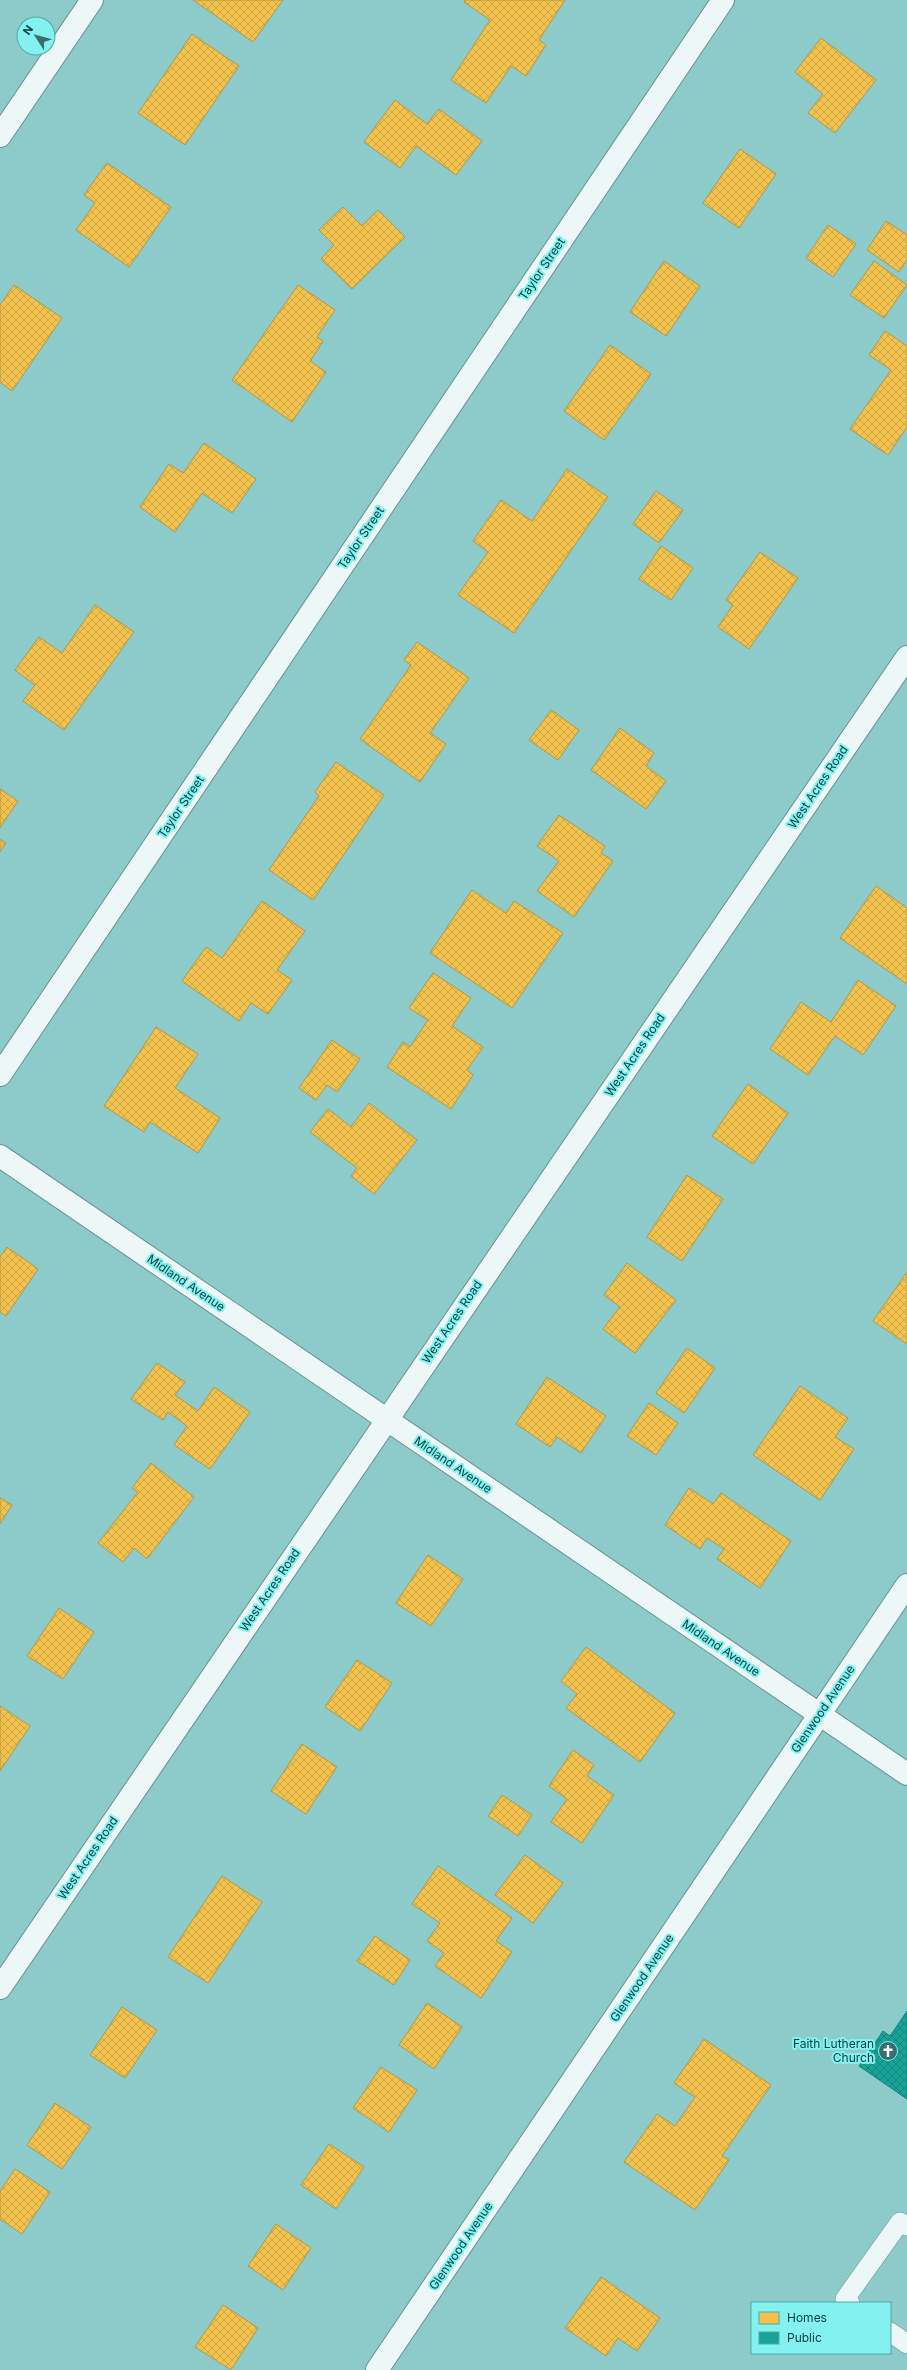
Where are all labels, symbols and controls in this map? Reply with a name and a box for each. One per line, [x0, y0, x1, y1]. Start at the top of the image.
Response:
north arrow [16, 16, 56, 56]
text: N [20, 23, 36, 38]
street label: Taylor Street [515, 235, 568, 303]
street label: Taylor Street [334, 504, 387, 572]
street label: West Acres Road [784, 742, 851, 831]
street label: Taylor Street [154, 773, 207, 841]
street label: West Acres Road [601, 1010, 668, 1099]
street label: Midland Avenue [144, 1251, 228, 1314]
street label: West Acres Road [418, 1277, 485, 1366]
street label: Midland Avenue [411, 1433, 495, 1496]
street label: West Acres Road [236, 1545, 303, 1634]
street label: Midland Avenue [679, 1616, 763, 1679]
street label: Glenwood Avenue [788, 1662, 858, 1756]
street label: West Acres Road [54, 1813, 121, 1902]
street label: Glenwood Avenue [607, 1931, 677, 2025]
place label: Faith Lutheran Church [793, 2036, 874, 2065]
church icon: Faith Lutheran Church [877, 2040, 899, 2062]
street label: Glenwood Avenue [426, 2199, 496, 2293]
legend [751, 2302, 891, 2354]
text: Homes [787, 2310, 827, 2325]
text: Public [787, 2330, 822, 2345]

